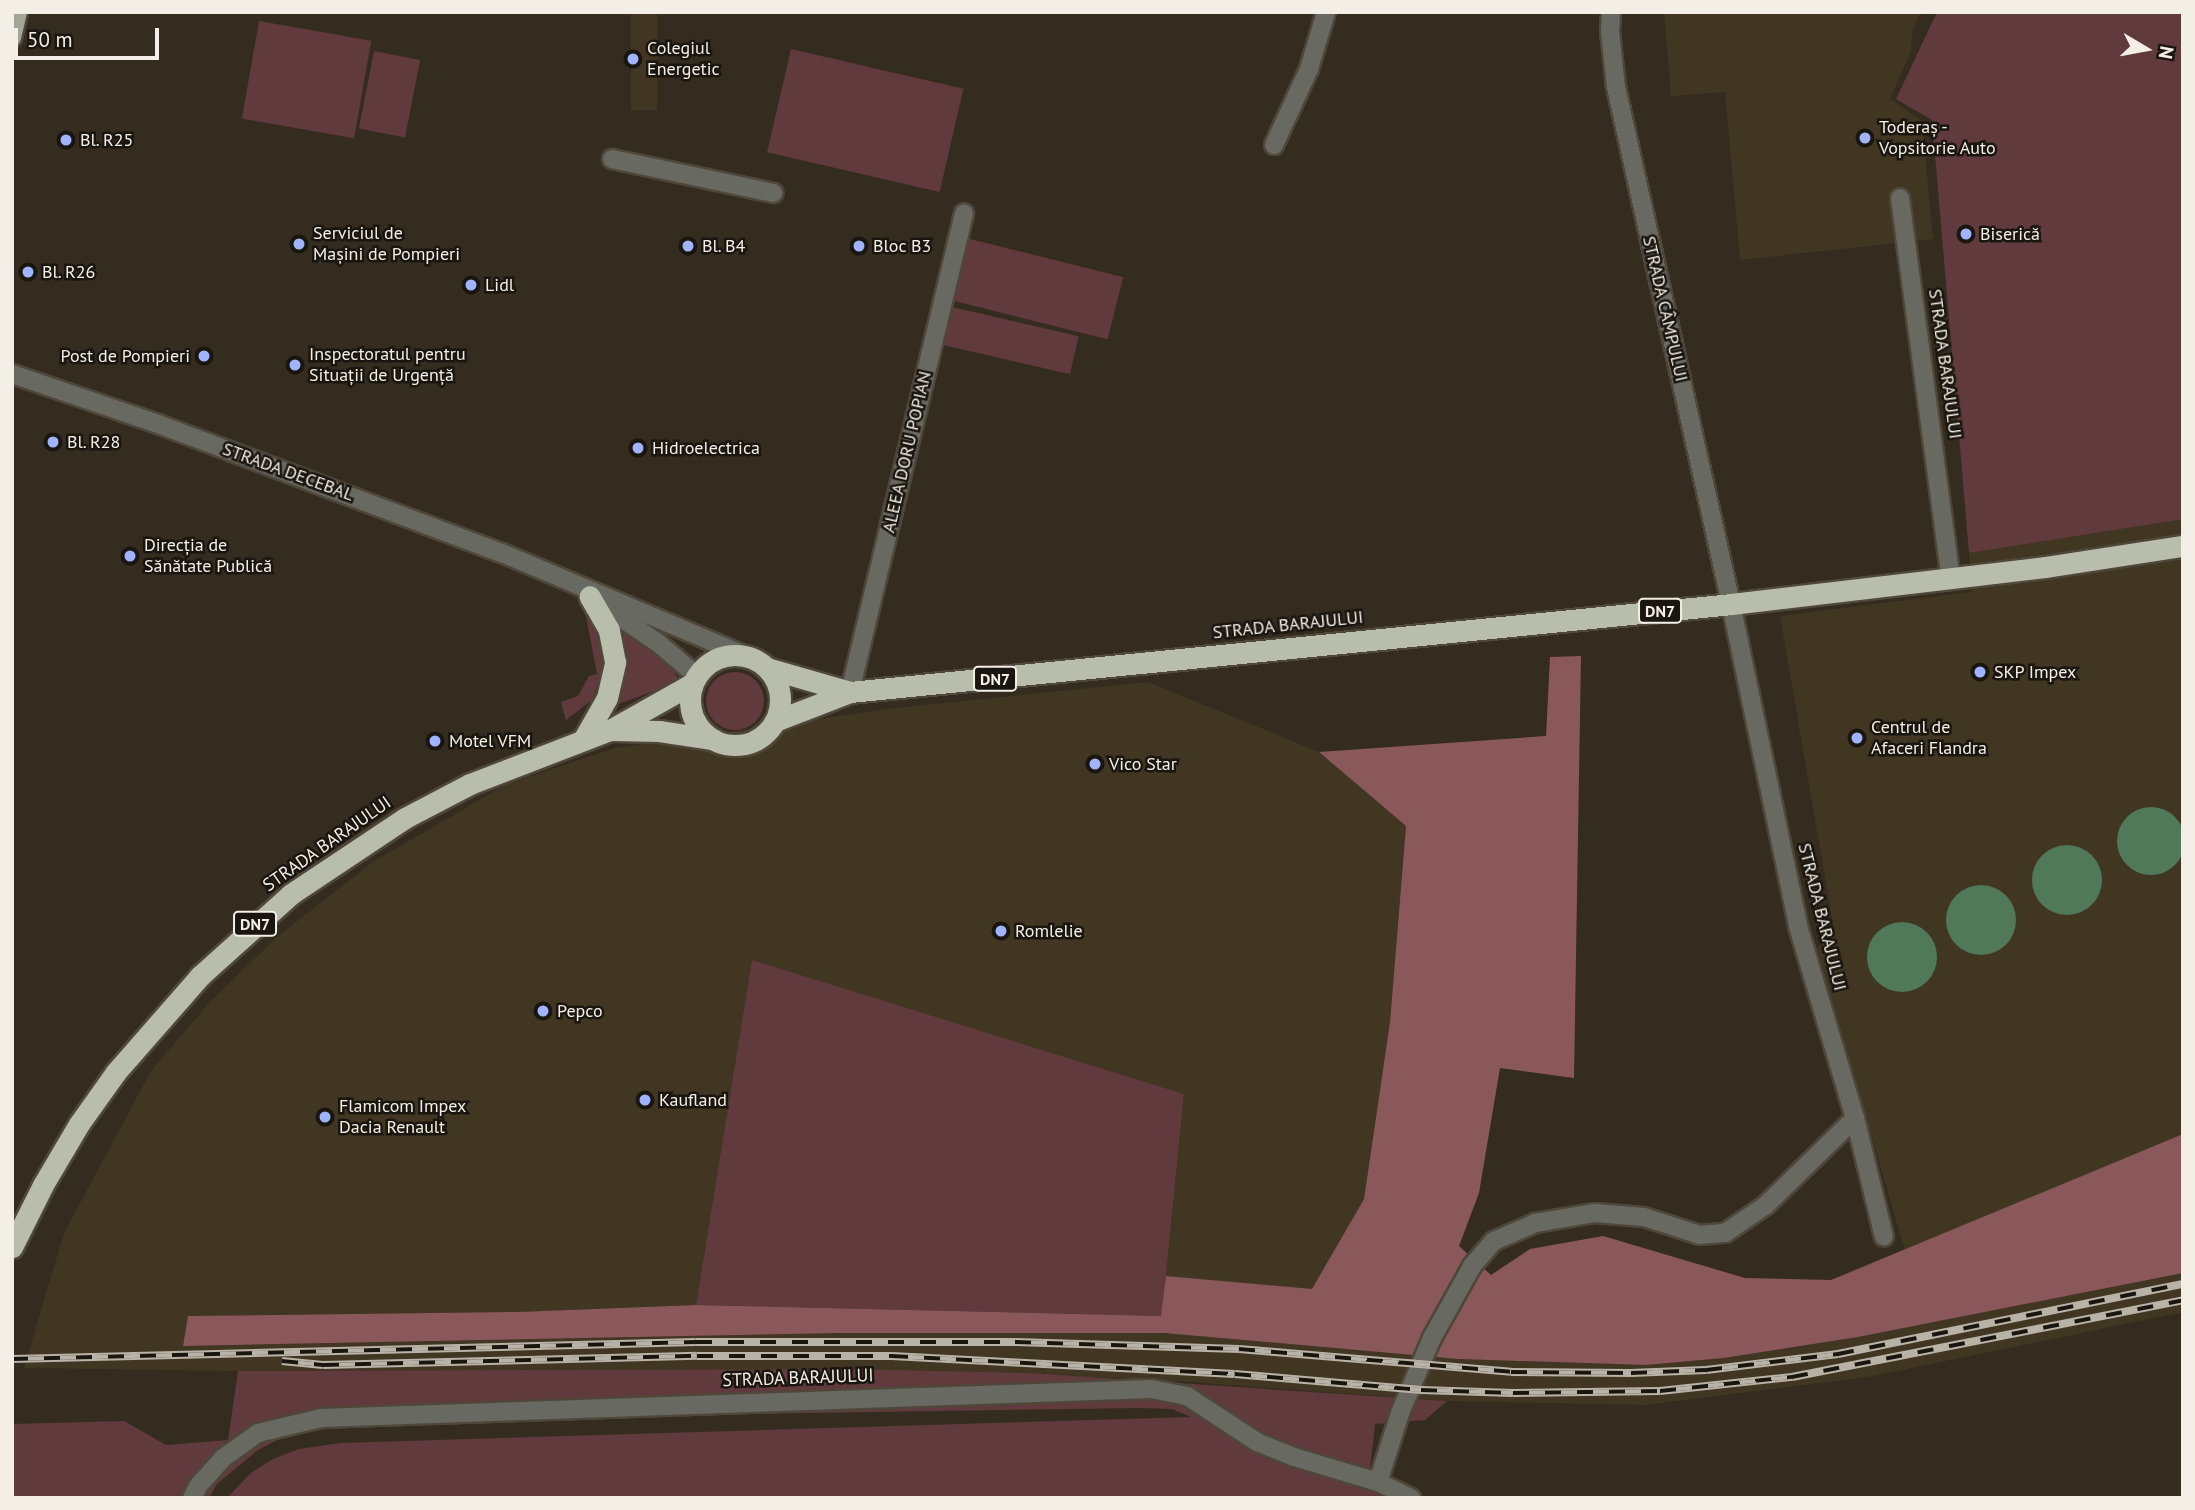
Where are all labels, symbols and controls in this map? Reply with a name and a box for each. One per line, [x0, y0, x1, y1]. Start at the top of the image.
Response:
scale bar [18, 14, 163, 58]
north arrow [2111, 14, 2181, 84]
text: 50 m [27, 26, 73, 53]
place label: Colegiul Energetic [647, 38, 720, 80]
text: N [2154, 44, 2180, 61]
marker: Colegiul Energetic [625, 51, 641, 67]
place label: Toderaș - Vopsitorie Auto [1879, 117, 1996, 160]
place label: Bl. R25 [80, 129, 135, 151]
marker: Toderaș - Vopsitorie Auto [1857, 130, 1873, 146]
marker: Bl. R25 [58, 132, 74, 148]
place label: Serviciul de Mașini de Pompieri [313, 223, 460, 266]
place label: Biserică [1980, 223, 2040, 245]
marker: Biserică [1958, 226, 1974, 242]
street label: STRADA CÂMPULUI [1638, 234, 1692, 384]
place label: Bl. B4 [702, 235, 747, 257]
place label: Bloc B3 [873, 235, 932, 257]
marker: Serviciul de Mașini de Pompieri [291, 236, 307, 252]
marker: Bl. B4 [680, 238, 696, 254]
marker: Bloc B3 [851, 238, 867, 254]
place label: Bl. R26 [42, 261, 97, 283]
marker: Bl. R26 [20, 264, 36, 280]
place label: Lidl [485, 274, 514, 296]
marker: Lidl [463, 277, 479, 293]
street label: STRADA BARAJULUI [1924, 287, 1966, 441]
place label: Inspectoratul pentru Situații de Urgență [309, 344, 466, 386]
place label: Post de Pompieri [60, 345, 190, 367]
marker: Post de Pompieri [196, 348, 212, 364]
marker: Inspectoratul pentru Situații de Urgență [287, 357, 303, 373]
street label: ALEEA DORU POPIAN [878, 369, 936, 535]
place label: Bl. R28 [67, 431, 122, 453]
marker: Bl. R28 [45, 434, 61, 450]
place label: Hidroelectrica [652, 437, 760, 459]
street label: STRADA DECEBAL [219, 438, 357, 506]
marker: Hidroelectrica [630, 440, 646, 456]
place label: Direcția de Sănătate Publică [144, 535, 272, 578]
marker: Direcția de Sănătate Publică [122, 548, 138, 564]
road number: DN7 [1637, 598, 1683, 624]
street label: STRADA BARAJULUI [1211, 606, 1365, 644]
place label: SKP Impex [1994, 661, 2077, 683]
marker: SKP Impex [1972, 664, 1988, 680]
road number: DN7 [972, 666, 1018, 692]
place label: Centrul de Afaceri Flandra [1871, 717, 1987, 760]
place label: Motel VFM [449, 730, 532, 752]
marker: Centrul de Afaceri Flandra [1849, 730, 1865, 746]
marker: Motel VFM [427, 733, 443, 749]
place label: Vico Star [1109, 753, 1177, 775]
marker: Vico Star [1087, 756, 1103, 772]
street label: STRADA BARAJULUI [259, 792, 395, 896]
street label: STRADA BARAJULUI [1793, 841, 1851, 993]
road number: DN7 [232, 912, 278, 936]
place label: Romlelie [1015, 920, 1083, 942]
marker: Romlelie [993, 923, 1009, 939]
place label: Pepco [557, 1000, 603, 1022]
marker: Pepco [535, 1003, 551, 1019]
place label: Kaufland [659, 1089, 727, 1111]
marker: Kaufland [637, 1092, 653, 1108]
place label: Flamicom Impex Dacia Renault [339, 1096, 466, 1138]
marker: Flamicom Impex Dacia Renault [317, 1109, 333, 1125]
street label: STRADA BARAJULUI [722, 1365, 874, 1391]

